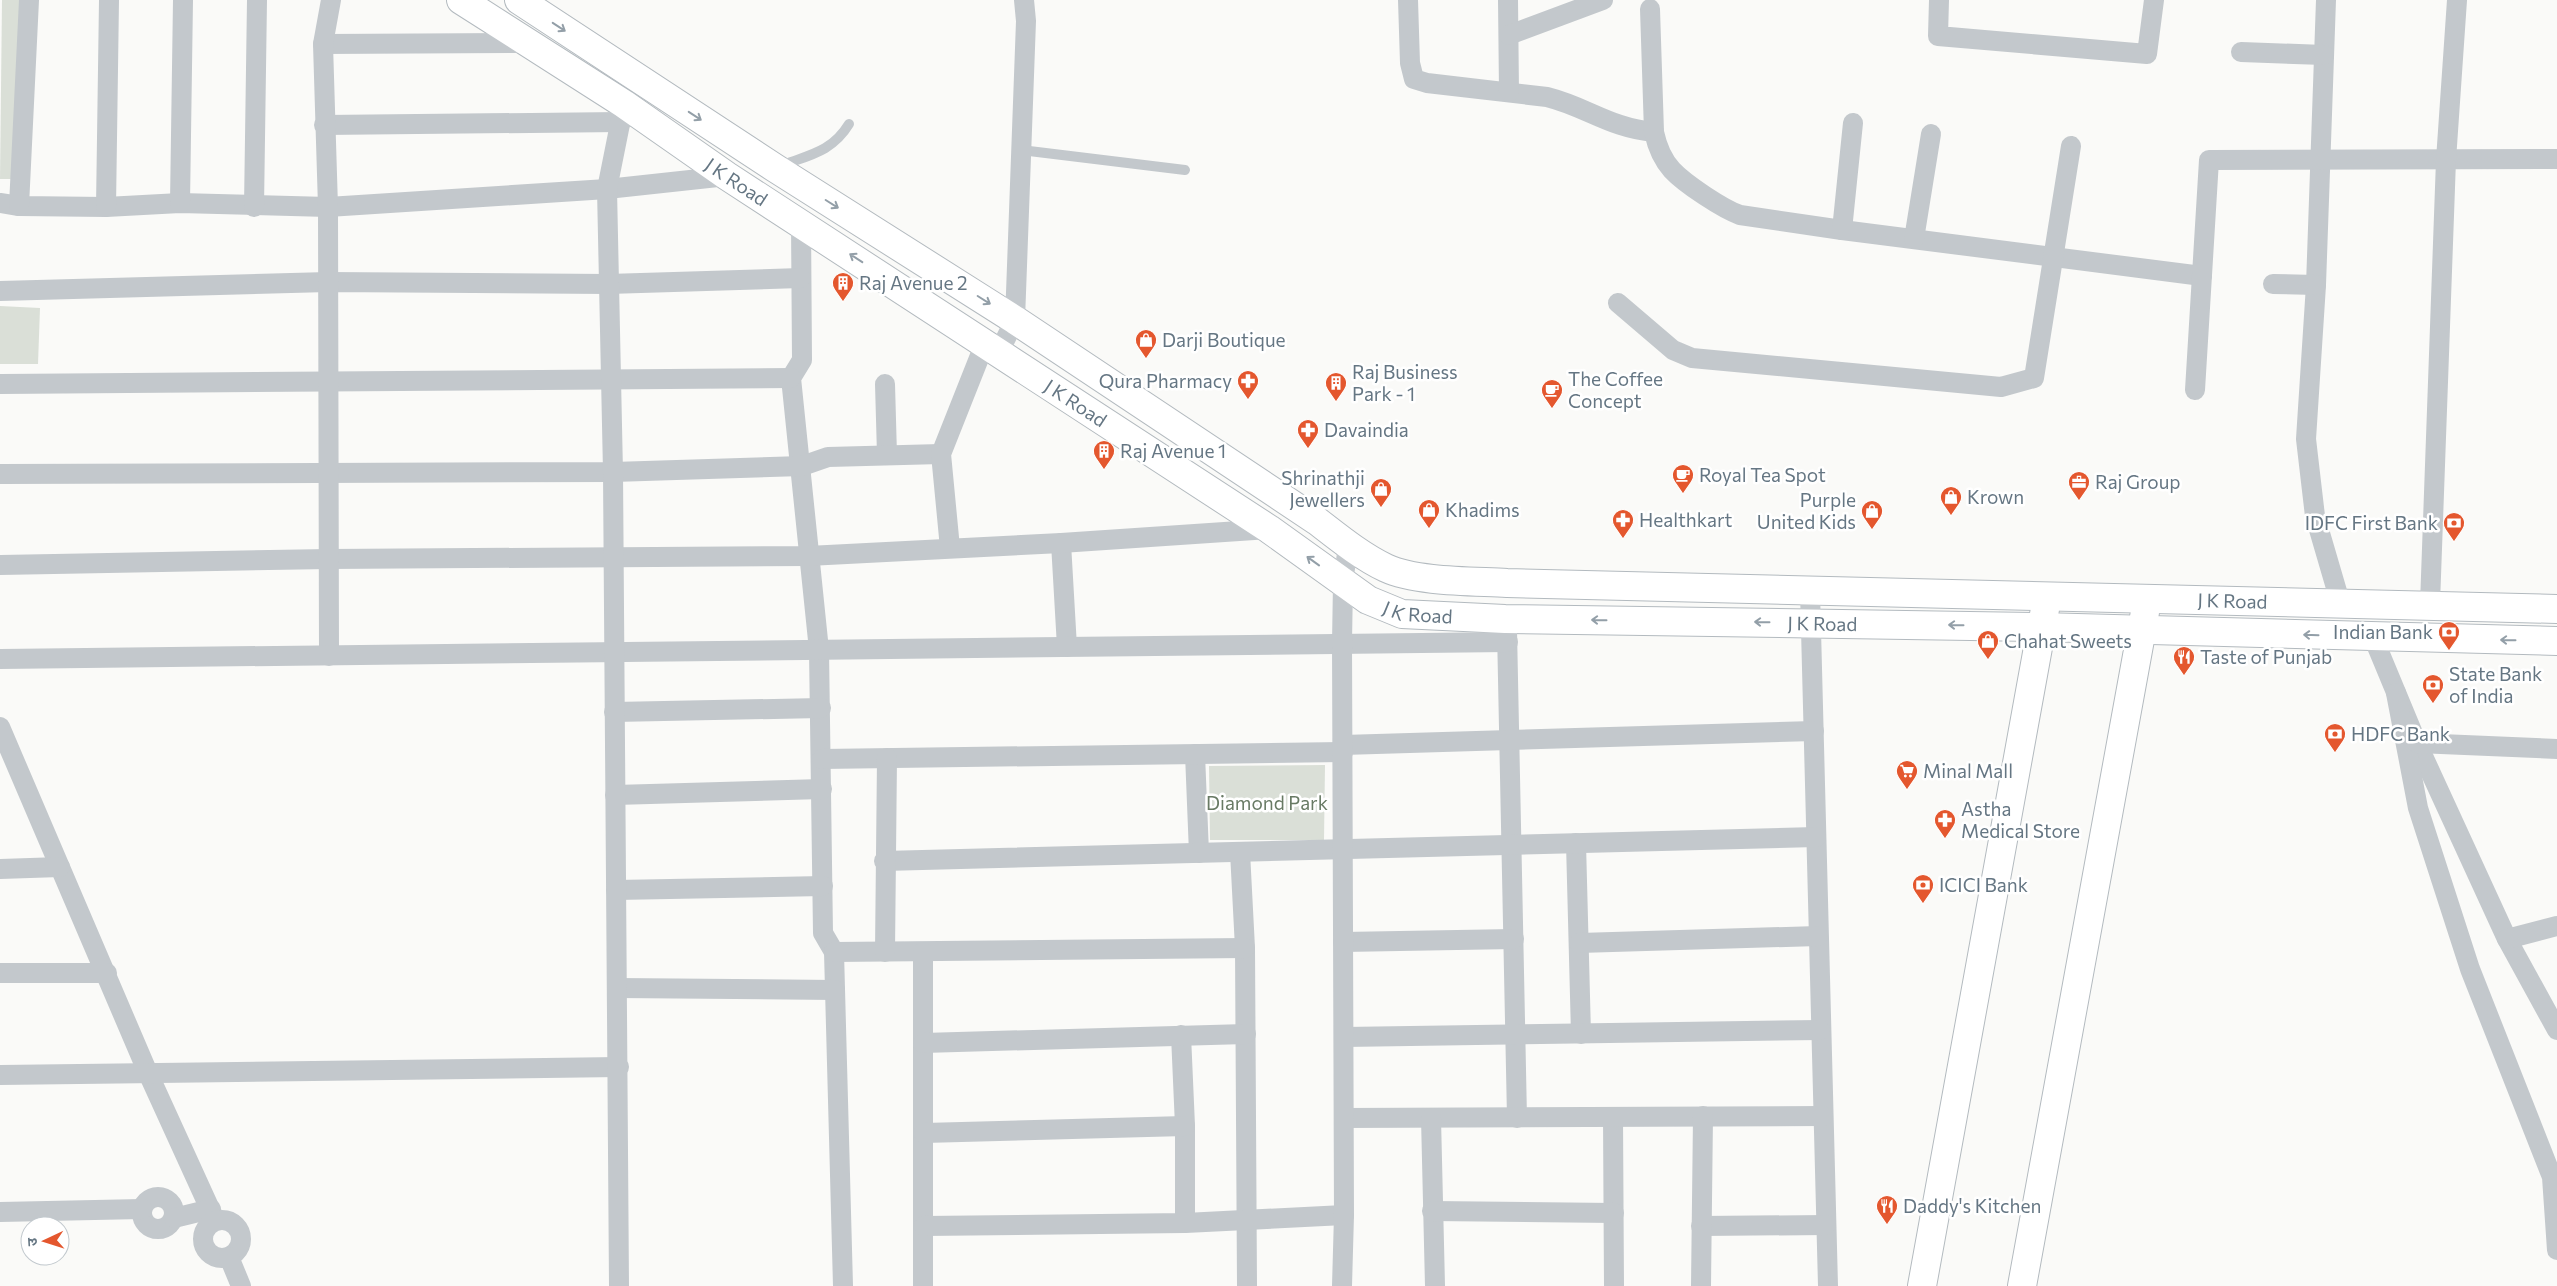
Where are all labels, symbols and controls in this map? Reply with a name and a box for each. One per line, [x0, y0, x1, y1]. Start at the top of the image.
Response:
one-way arrow [552, 22, 566, 32]
one-way arrow [688, 111, 702, 121]
street label: J K Road [701, 152, 772, 210]
one-way arrow [824, 199, 838, 209]
one-way arrow [849, 253, 863, 264]
building icon: Raj Avenue 2 [831, 271, 855, 302]
place label: Raj Avenue 2 [859, 271, 968, 294]
one-way arrow [976, 296, 990, 306]
shop icon: Darji Boutique [1134, 328, 1158, 359]
place label: Darji Boutique [1162, 328, 1286, 351]
place label: Raj Business Park - 1 [1352, 360, 1458, 405]
place label: The Coffee Concept [1568, 367, 1663, 412]
place label: Qura Pharmacy [1099, 369, 1232, 392]
pharmacy icon: Qura Pharmacy [1236, 369, 1260, 400]
building icon: Raj Business Park - 1 [1324, 371, 1348, 402]
street label: J K Road [1040, 374, 1111, 431]
cafe icon: The Coffee Concept [1540, 378, 1564, 409]
pharmacy icon: Davaindia [1296, 418, 1320, 449]
place label: Davaindia [1324, 418, 1409, 441]
building icon: Raj Avenue 1 [1092, 439, 1116, 470]
place label: Raj Avenue 1 [1120, 439, 1226, 462]
cafe icon: Royal Tea Spot [1671, 463, 1695, 494]
place label: Royal Tea Spot [1699, 463, 1826, 486]
place label: Shrinathji Jewellers [1281, 466, 1365, 511]
office icon: Raj Group [2067, 470, 2091, 501]
place label: Raj Group [2095, 470, 2181, 493]
shop icon: Shrinathji Jewellers [1369, 477, 1393, 508]
shop icon: Krown [1939, 485, 1963, 516]
place label: Krown [1967, 485, 2024, 508]
place label: Purple United Kids [1757, 488, 1856, 533]
shop icon: Khadims [1417, 498, 1441, 529]
place label: Khadims [1445, 498, 1520, 521]
shop icon: Purple United Kids [1860, 499, 1884, 530]
pharmacy icon: Healthkart [1611, 508, 1635, 539]
place label: Healthkart [1639, 508, 1733, 531]
place label: IDFC First Bank [2305, 511, 2438, 534]
bank icon: IDFC First Bank [2442, 511, 2466, 542]
one-way arrow [1307, 555, 1320, 566]
street label: J K Road [2197, 588, 2268, 613]
street label: J K Road [1380, 596, 1453, 627]
street label: J K Road [1787, 611, 1858, 635]
one-way arrow [1592, 615, 1608, 625]
one-way arrow [1754, 617, 1770, 627]
place label: Indian Bank [2333, 620, 2433, 643]
bank icon: Indian Bank [2437, 620, 2461, 651]
one-way arrow [1948, 621, 1964, 630]
shop icon: Chahat Sweets [1976, 629, 2000, 660]
place label: Chahat Sweets [2004, 629, 2132, 652]
one-way arrow [2303, 631, 2319, 640]
one-way arrow [2501, 635, 2517, 645]
restaurant icon: Taste of Punjab [2172, 645, 2196, 676]
place label: Taste of Punjab [2200, 645, 2332, 668]
place label: State Bank of India [2449, 662, 2542, 707]
bank icon: State Bank of India [2421, 673, 2445, 704]
bank icon: HDFC Bank [2323, 722, 2347, 753]
place label: HDFC Bank [2351, 722, 2450, 745]
supermarket icon: Minal Mall [1895, 759, 1919, 790]
place label: Minal Mall [1923, 759, 2013, 782]
park label: Diamond Park [1206, 791, 1328, 814]
place label: Astha Medical Store [1961, 797, 2080, 842]
pharmacy icon: Astha Medical Store [1933, 808, 1957, 839]
bank icon: ICICI Bank [1911, 873, 1935, 904]
place label: ICICI Bank [1939, 873, 2028, 896]
restaurant icon: Daddy's Kitchen [1875, 1194, 1899, 1225]
place label: Daddy's Kitchen [1903, 1194, 2041, 1217]
north arrow [20, 1216, 70, 1266]
text: उ [23, 1236, 40, 1247]

